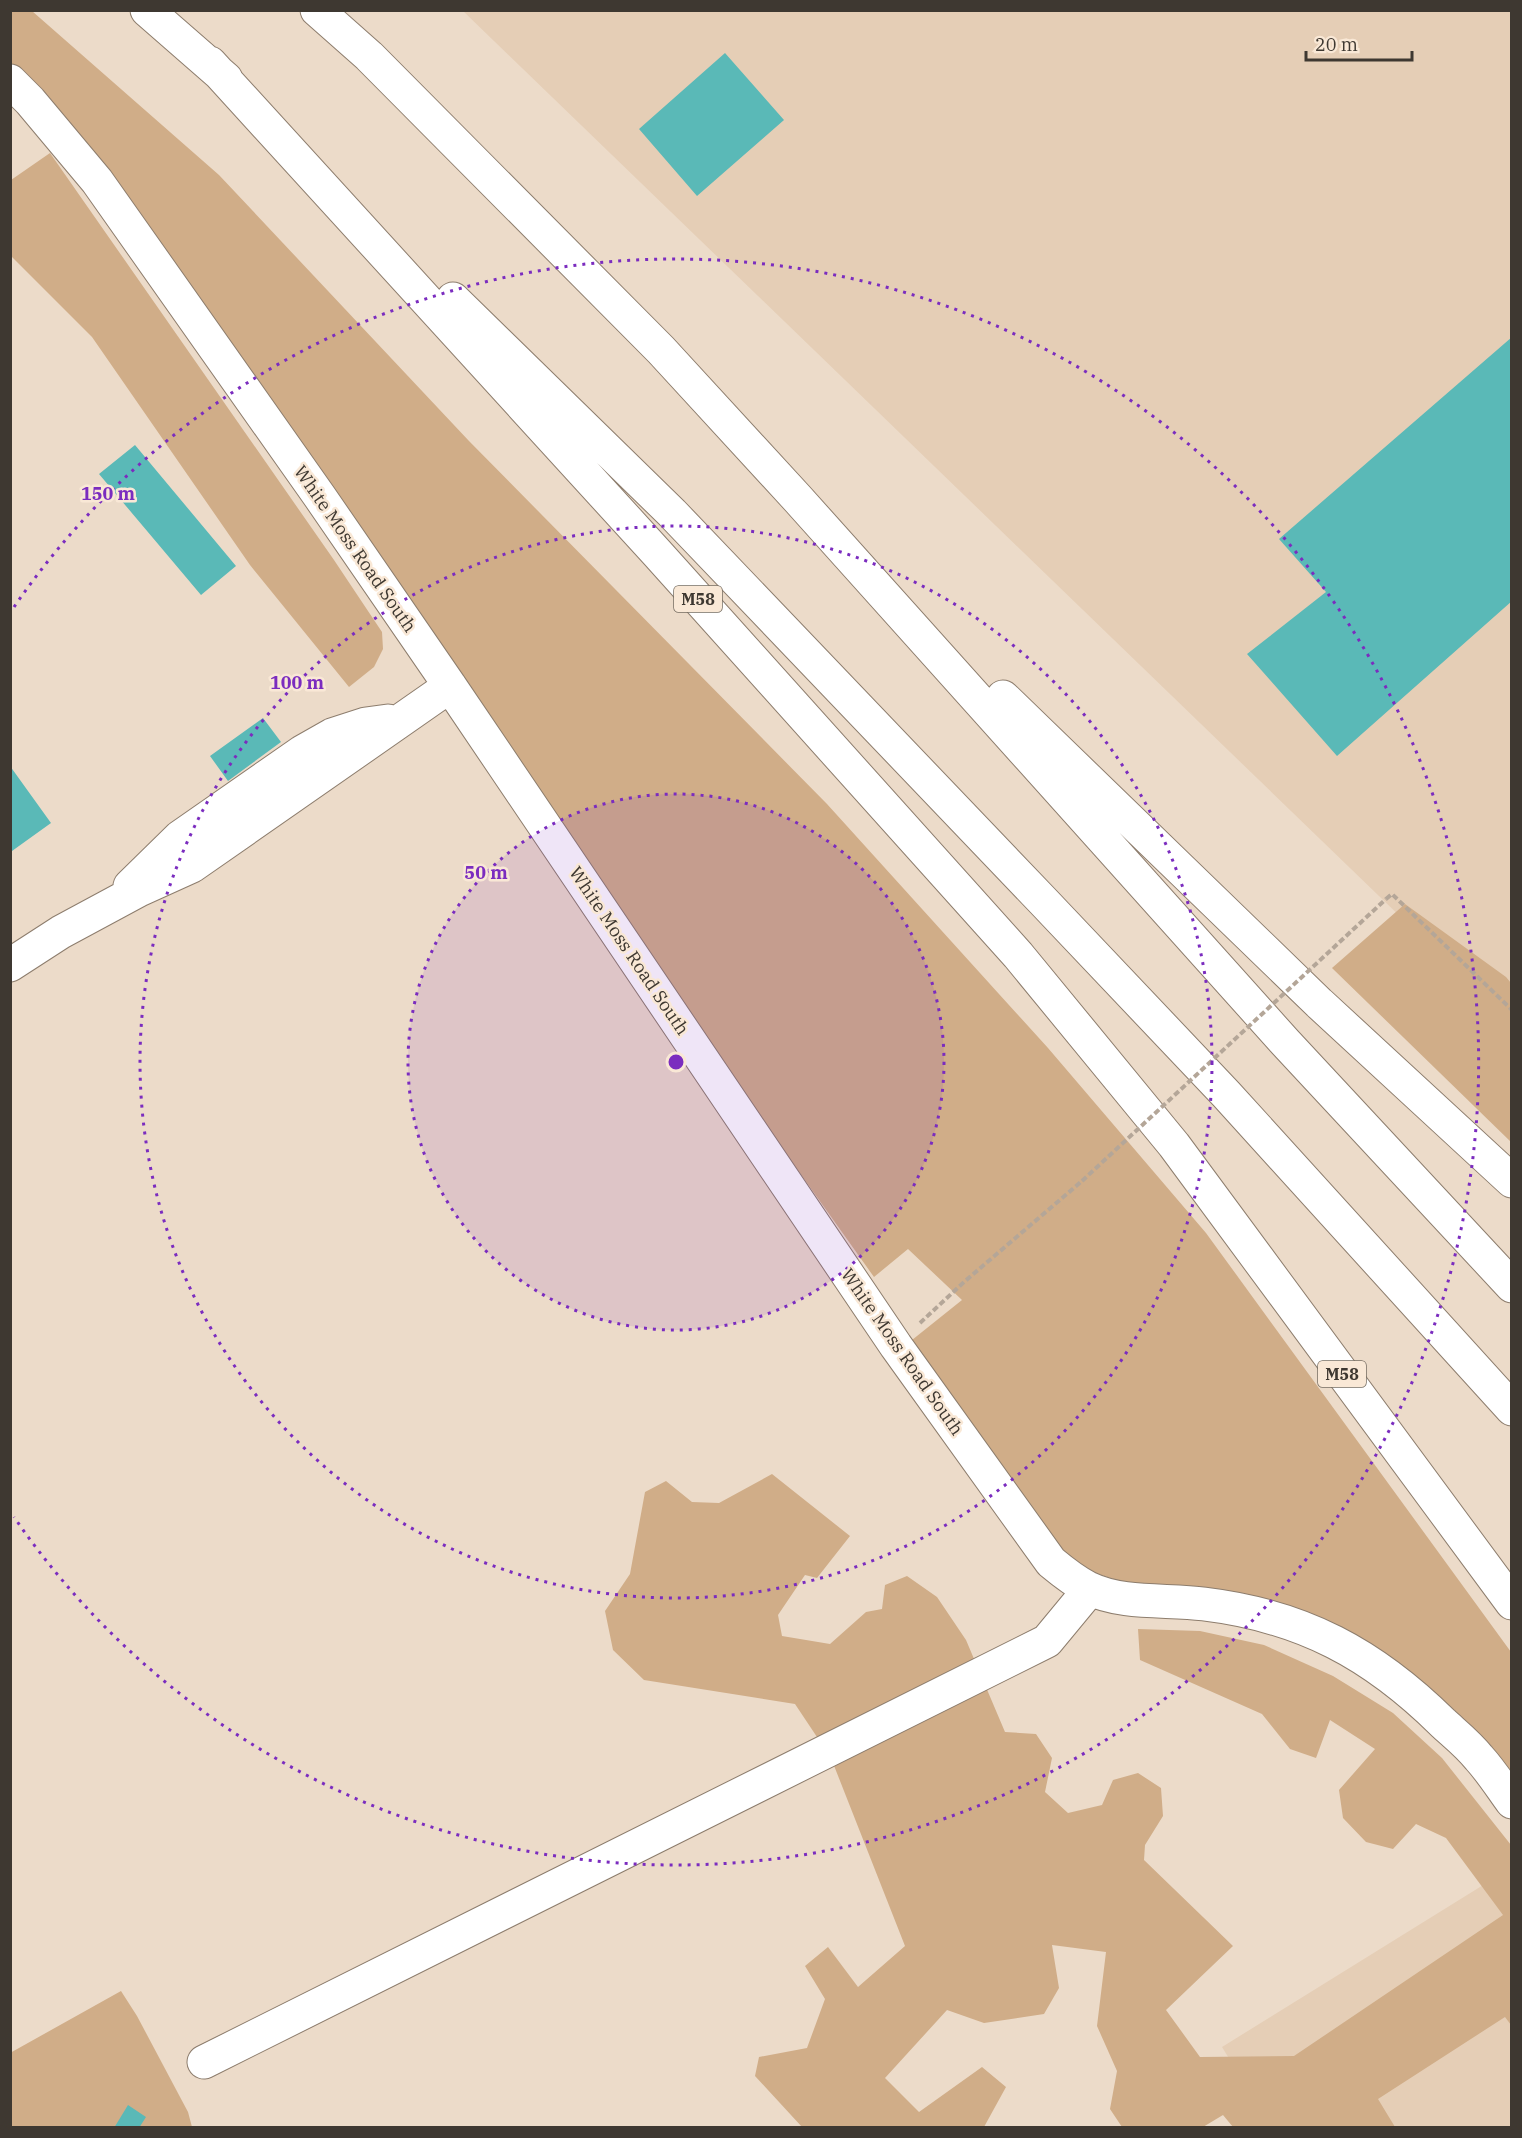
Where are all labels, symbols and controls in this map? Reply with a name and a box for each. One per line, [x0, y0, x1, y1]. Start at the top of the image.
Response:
scale bar [1306, 24, 1412, 62]
text: 20 m [1315, 33, 1358, 56]
street label: White Moss Road South [289, 461, 422, 637]
text: 150 m [81, 482, 136, 505]
road number: M58 [674, 586, 722, 612]
text: 100 m [270, 671, 325, 694]
text: 50 m [464, 861, 508, 884]
street label: White Moss Road South [564, 862, 694, 1039]
centre of rings [666, 1052, 686, 1072]
street label: White Moss Road South [836, 1264, 969, 1440]
road number: M58 [1318, 1361, 1366, 1387]

